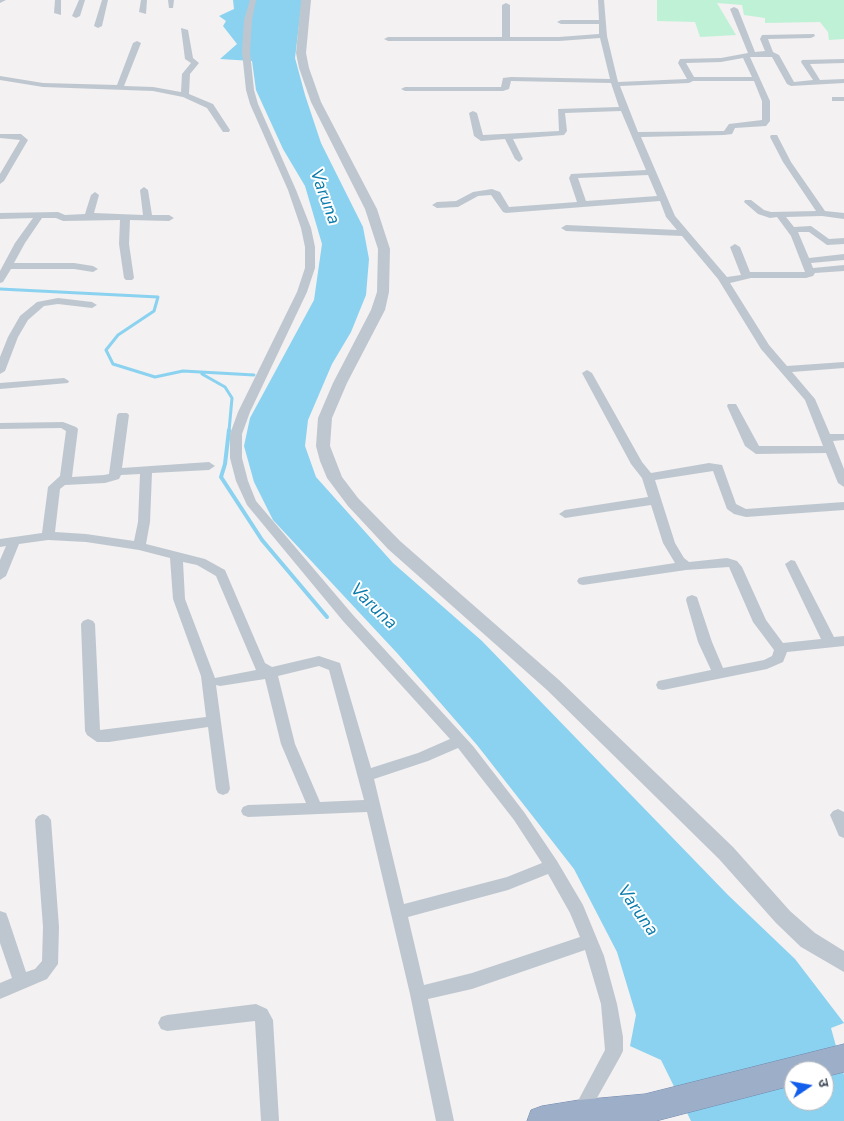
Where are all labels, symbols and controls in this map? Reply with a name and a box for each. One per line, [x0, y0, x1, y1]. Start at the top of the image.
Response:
water label: Varuna [304, 166, 344, 228]
water label: Varuna [345, 579, 401, 635]
water label: Varuna [612, 881, 662, 941]
north arrow [784, 1061, 834, 1111]
text: उ [813, 1077, 833, 1089]

